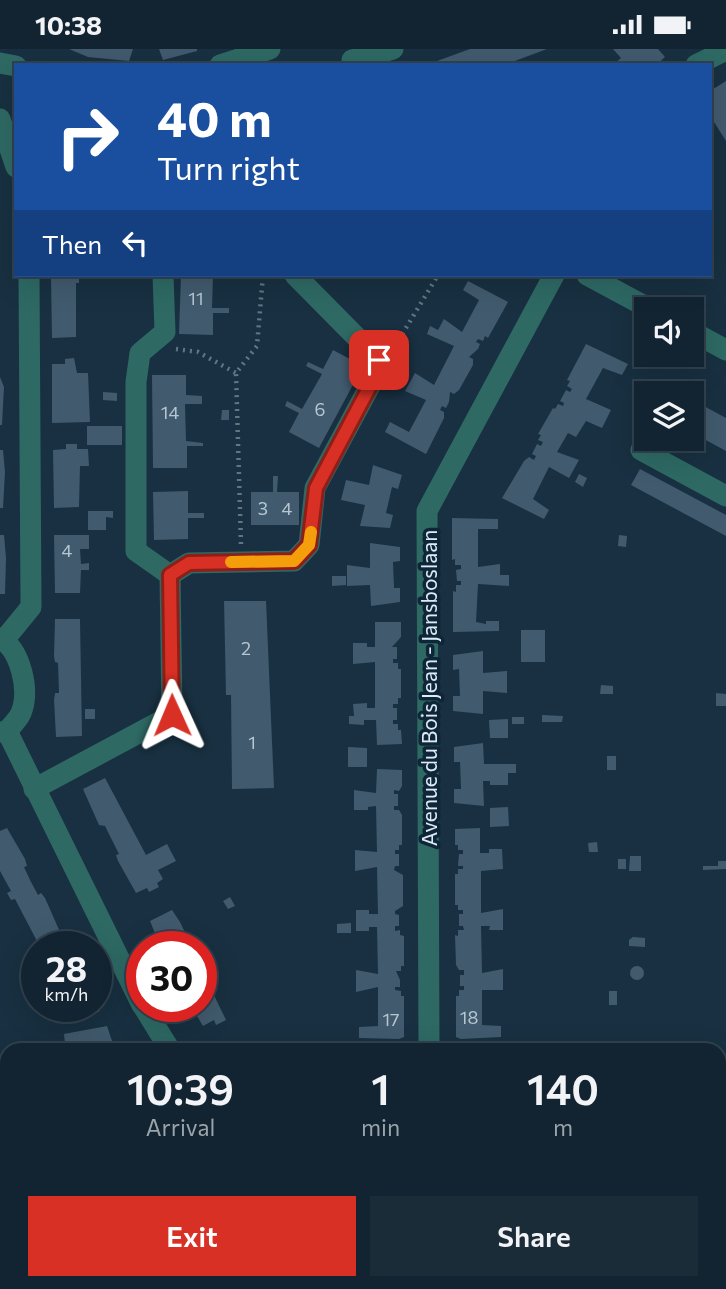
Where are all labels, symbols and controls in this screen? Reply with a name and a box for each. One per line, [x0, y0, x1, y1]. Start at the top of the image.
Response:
text: 10:38 [35, 9, 102, 40]
text: 40 m [157, 87, 272, 147]
icon: right [42, 91, 133, 182]
text: Turn right [157, 147, 300, 187]
icon: left [116, 224, 154, 262]
text: Then [42, 228, 102, 259]
house number: 11 [188, 287, 204, 309]
map controls [634, 297, 704, 451]
button: sound [634, 297, 704, 367]
pin [349, 330, 409, 390]
icon: arrive [360, 341, 398, 379]
button: layers [634, 381, 704, 451]
house number: 6 [315, 398, 325, 420]
house number: 14 [161, 401, 179, 423]
house number: 3 [258, 497, 268, 519]
house number: 4 [282, 497, 293, 519]
street label: Avenue du Bois Jean - Jansboslaan [416, 530, 441, 846]
house number: 4 [62, 539, 73, 561]
house number: 2 [241, 637, 251, 659]
position arrow [135, 678, 209, 752]
house number: 1 [248, 731, 256, 753]
speed limit sign: 30 [126, 931, 217, 1022]
text: 28 [46, 946, 87, 989]
text: km/h [45, 983, 88, 1005]
house number: 18 [460, 1006, 478, 1028]
house number: 17 [382, 1008, 400, 1030]
text: 10:39 [127, 1062, 234, 1114]
text: 1 [371, 1062, 390, 1114]
text: 140 [527, 1062, 599, 1114]
text: Arrival [146, 1113, 215, 1141]
text: min [361, 1113, 400, 1141]
text: m [553, 1113, 573, 1141]
button: Exit [28, 1196, 356, 1276]
button: Share [370, 1196, 698, 1276]

